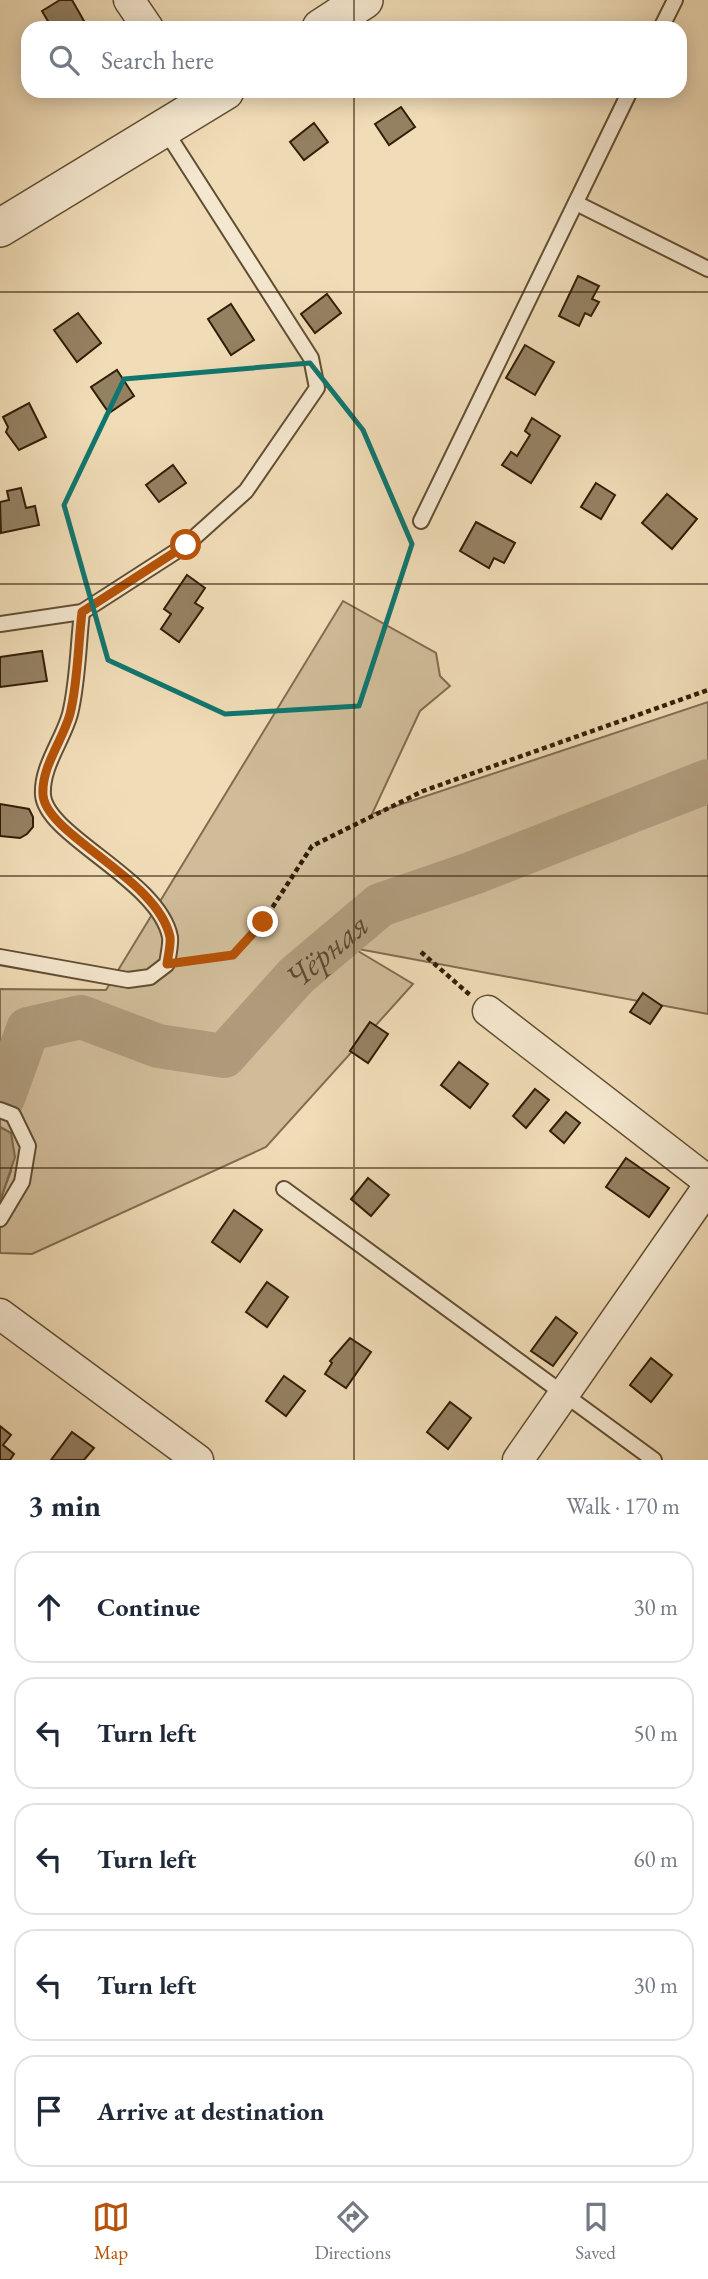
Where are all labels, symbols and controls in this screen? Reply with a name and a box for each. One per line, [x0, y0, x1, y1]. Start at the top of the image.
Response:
search box [21, 21, 687, 98]
icon: search [45, 41, 83, 79]
text: Search here [101, 43, 214, 77]
route start [170, 529, 201, 560]
water label: Чёрная [275, 903, 377, 998]
route end [247, 906, 278, 937]
text: 3 min [28, 1486, 101, 1525]
text: Walk · 170 m [566, 1491, 680, 1521]
icon: ahead [30, 1588, 68, 1626]
text: Continue [97, 1590, 200, 1624]
text: 30 m [633, 1592, 678, 1622]
icon: left [30, 1714, 68, 1752]
text: Turn left [97, 1716, 196, 1750]
text: 50 m [633, 1718, 678, 1748]
icon: left [30, 1840, 68, 1878]
text: Turn left [97, 1842, 196, 1876]
text: 60 m [633, 1844, 678, 1874]
icon: left [30, 1966, 68, 2004]
text: Turn left [97, 1968, 196, 2002]
text: 30 m [633, 1970, 678, 2000]
icon: arrive [30, 2092, 68, 2130]
text: Arrive at destination [97, 2094, 324, 2128]
tab: Map [92, 2198, 130, 2265]
tab: Directions [314, 2198, 391, 2265]
tab: Saved [575, 2198, 616, 2265]

